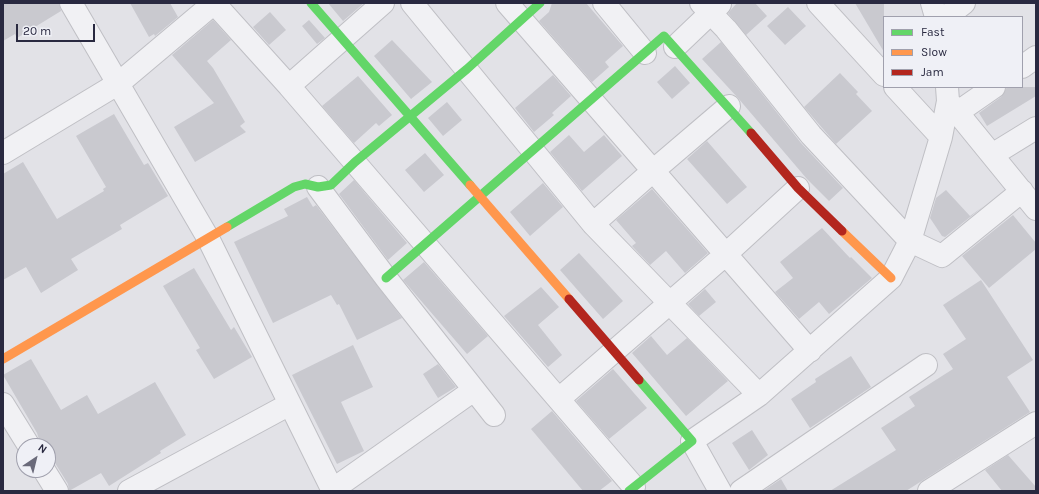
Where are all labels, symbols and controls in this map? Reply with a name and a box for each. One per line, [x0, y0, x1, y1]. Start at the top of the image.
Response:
scale bar [18, 16, 97, 42]
legend [883, 16, 1023, 88]
text: 20 m [23, 24, 51, 38]
text: Fast [921, 25, 944, 39]
text: Slow [921, 45, 947, 59]
text: Jam [921, 65, 944, 79]
north arrow [16, 438, 56, 478]
text: N [36, 441, 50, 456]

